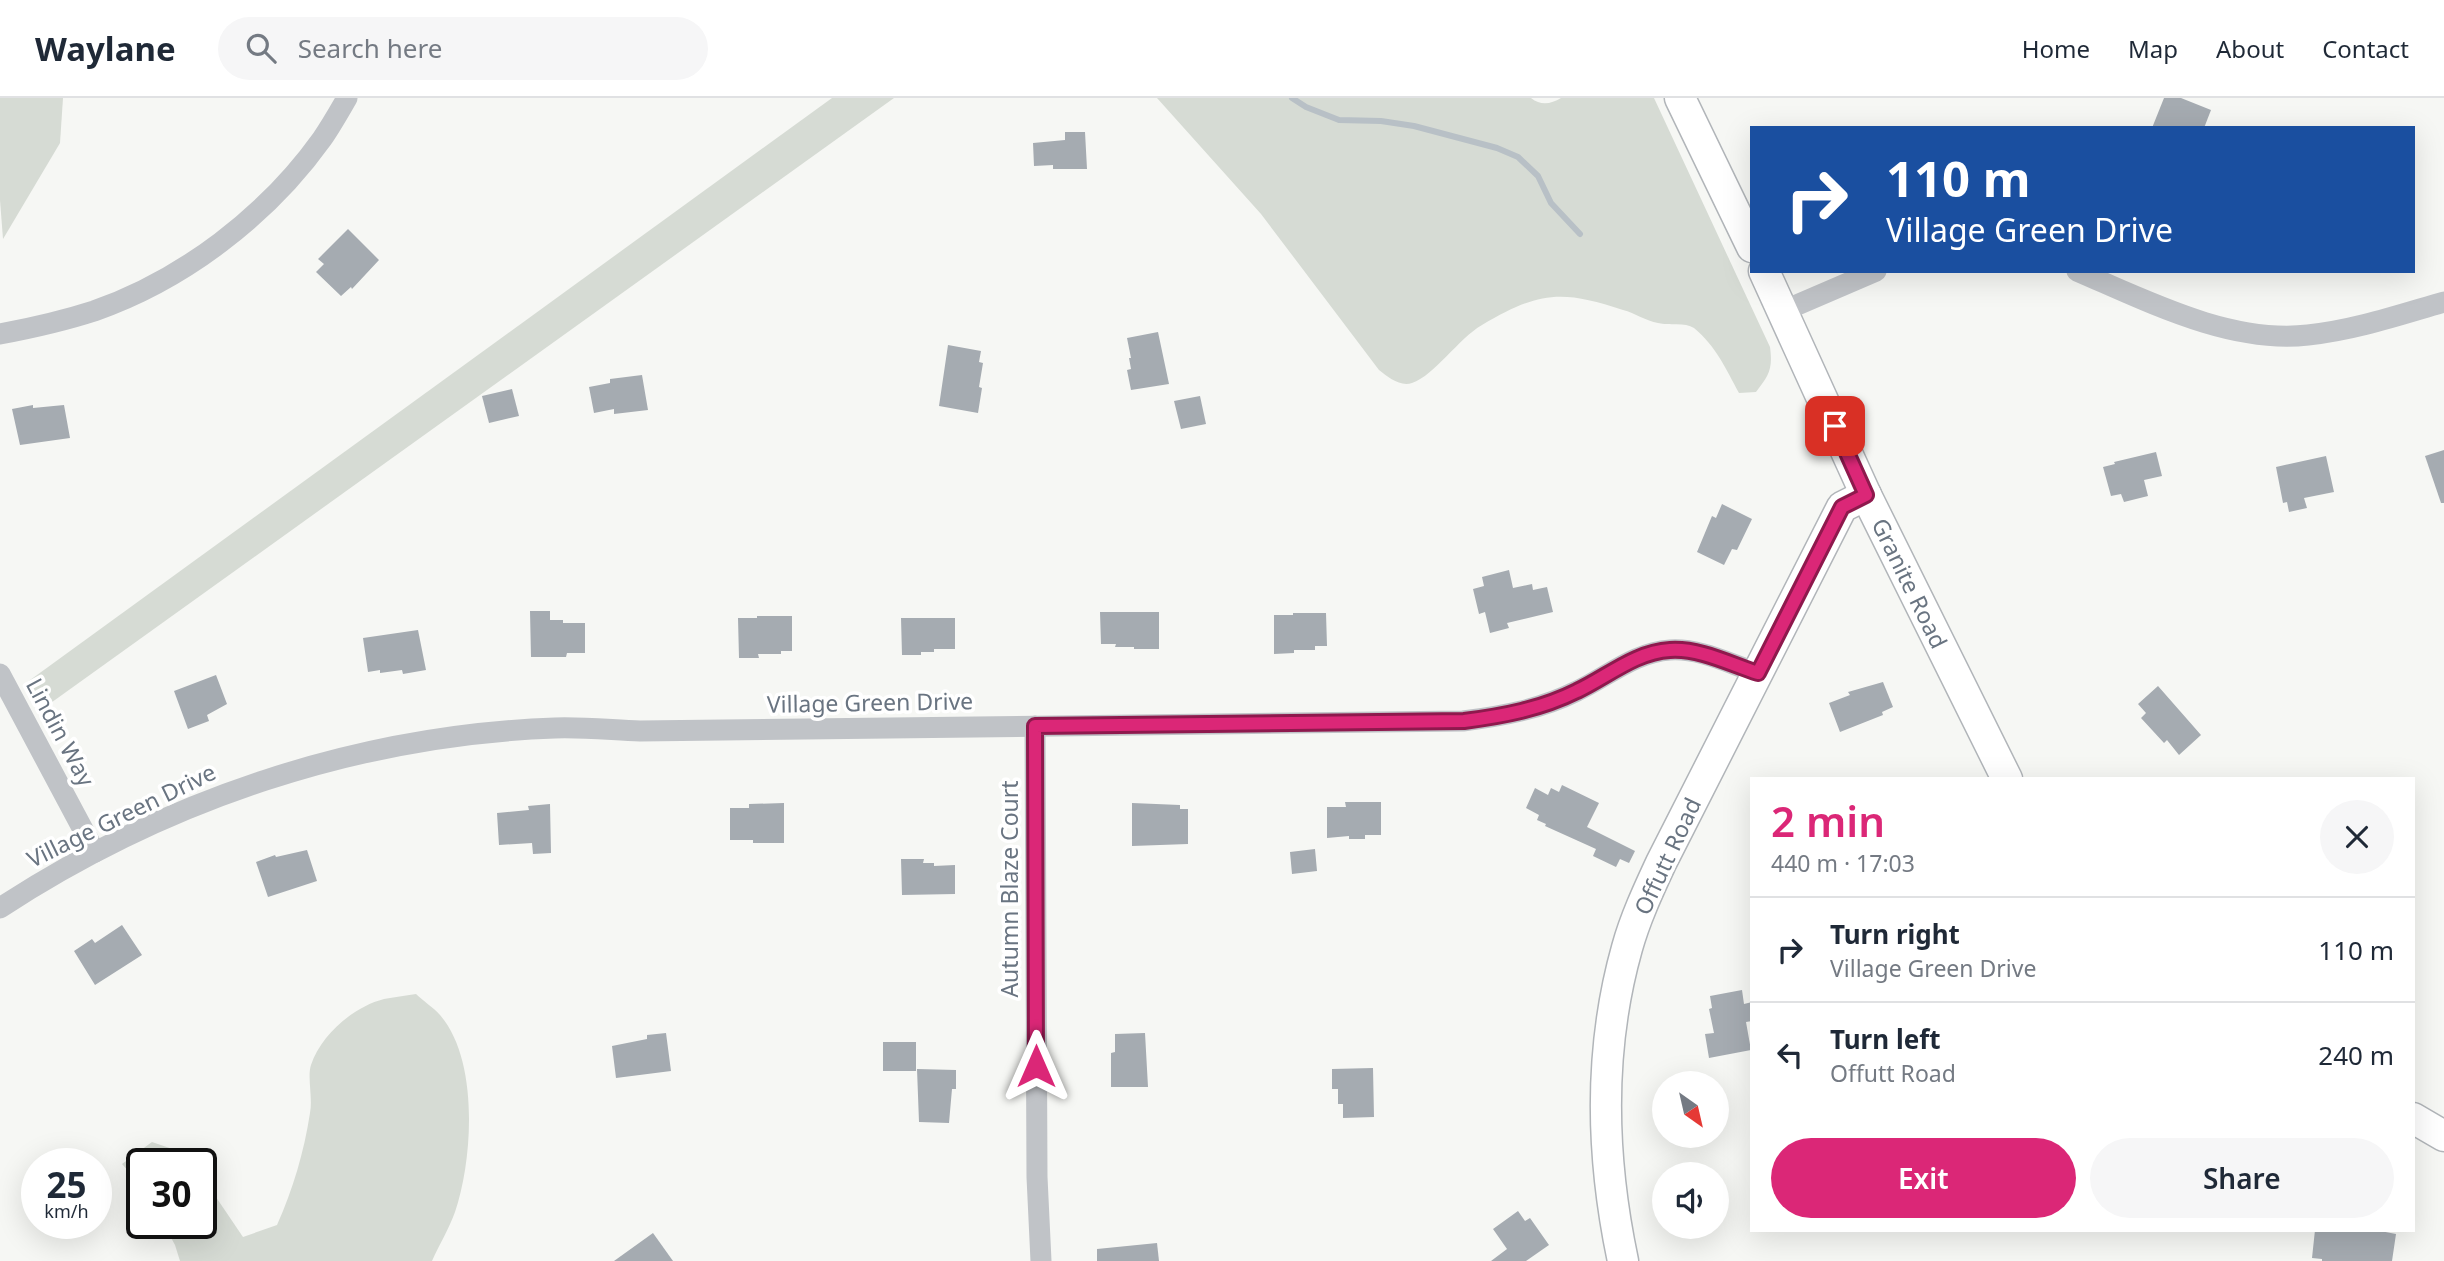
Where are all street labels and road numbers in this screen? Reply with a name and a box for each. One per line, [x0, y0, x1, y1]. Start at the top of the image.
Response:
street label: Granite Road [1865, 512, 1955, 654]
street label: Lindin Way [19, 672, 103, 792]
street label: Village Green Drive [767, 684, 973, 720]
street label: Village Green Drive [21, 755, 221, 875]
street label: Autumn Blaze Court [993, 780, 1025, 998]
street label: Offutt Road [1626, 792, 1708, 920]

